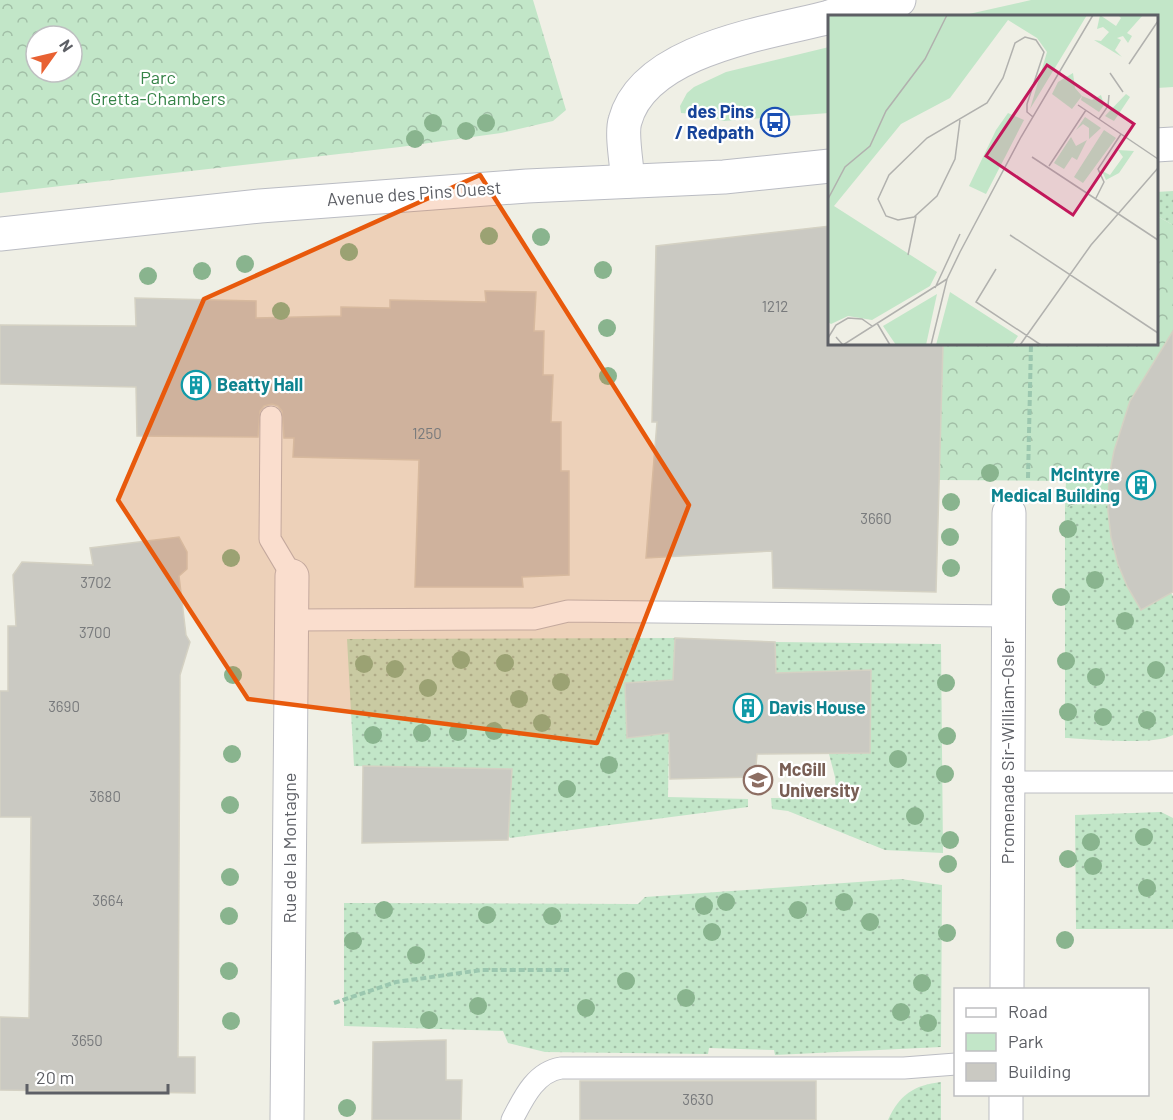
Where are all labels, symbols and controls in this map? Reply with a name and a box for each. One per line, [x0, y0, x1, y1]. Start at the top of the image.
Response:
inset map [828, 15, 1158, 345]
north arrow [24, 24, 84, 84]
text: N [56, 36, 78, 55]
park label: Parc Gretta-Chambers [90, 66, 226, 109]
place label: des Pins / Redpath [675, 100, 754, 143]
bus stop icon: des Pins / Redpath [759, 106, 791, 138]
street label: Avenue des Pins Ouest [326, 176, 502, 210]
house number: 1212 [762, 297, 788, 315]
building icon: Beatty Hall [180, 369, 212, 401]
place label: Beatty Hall [217, 373, 303, 395]
house number: 1250 [412, 424, 442, 442]
place label: McIntyre Medical Building [991, 463, 1120, 506]
building icon: McIntyre Medical Building [1125, 469, 1157, 501]
house number: 3660 [860, 509, 892, 527]
house number: 3702 [80, 573, 112, 591]
house number: 3700 [79, 623, 111, 641]
street label: Promenade Sir-William-Osler [996, 637, 1018, 864]
building icon: Davis House [732, 692, 764, 724]
place label: Davis House [769, 696, 866, 718]
house number: 3690 [48, 697, 80, 715]
place label: McGill University [779, 758, 860, 801]
school or university icon: McGill University [742, 764, 774, 796]
street label: Rue de la Montagne [278, 773, 300, 923]
house number: 3680 [89, 787, 121, 805]
house number: 3664 [92, 891, 124, 909]
legend [954, 988, 1149, 1096]
text: Road [1008, 1000, 1048, 1022]
text: Park [1008, 1030, 1043, 1052]
house number: 3650 [71, 1031, 103, 1049]
scale bar [27, 1057, 168, 1095]
text: Building [1008, 1060, 1071, 1082]
text: 20 m [36, 1066, 74, 1088]
house number: 3630 [682, 1090, 714, 1108]

